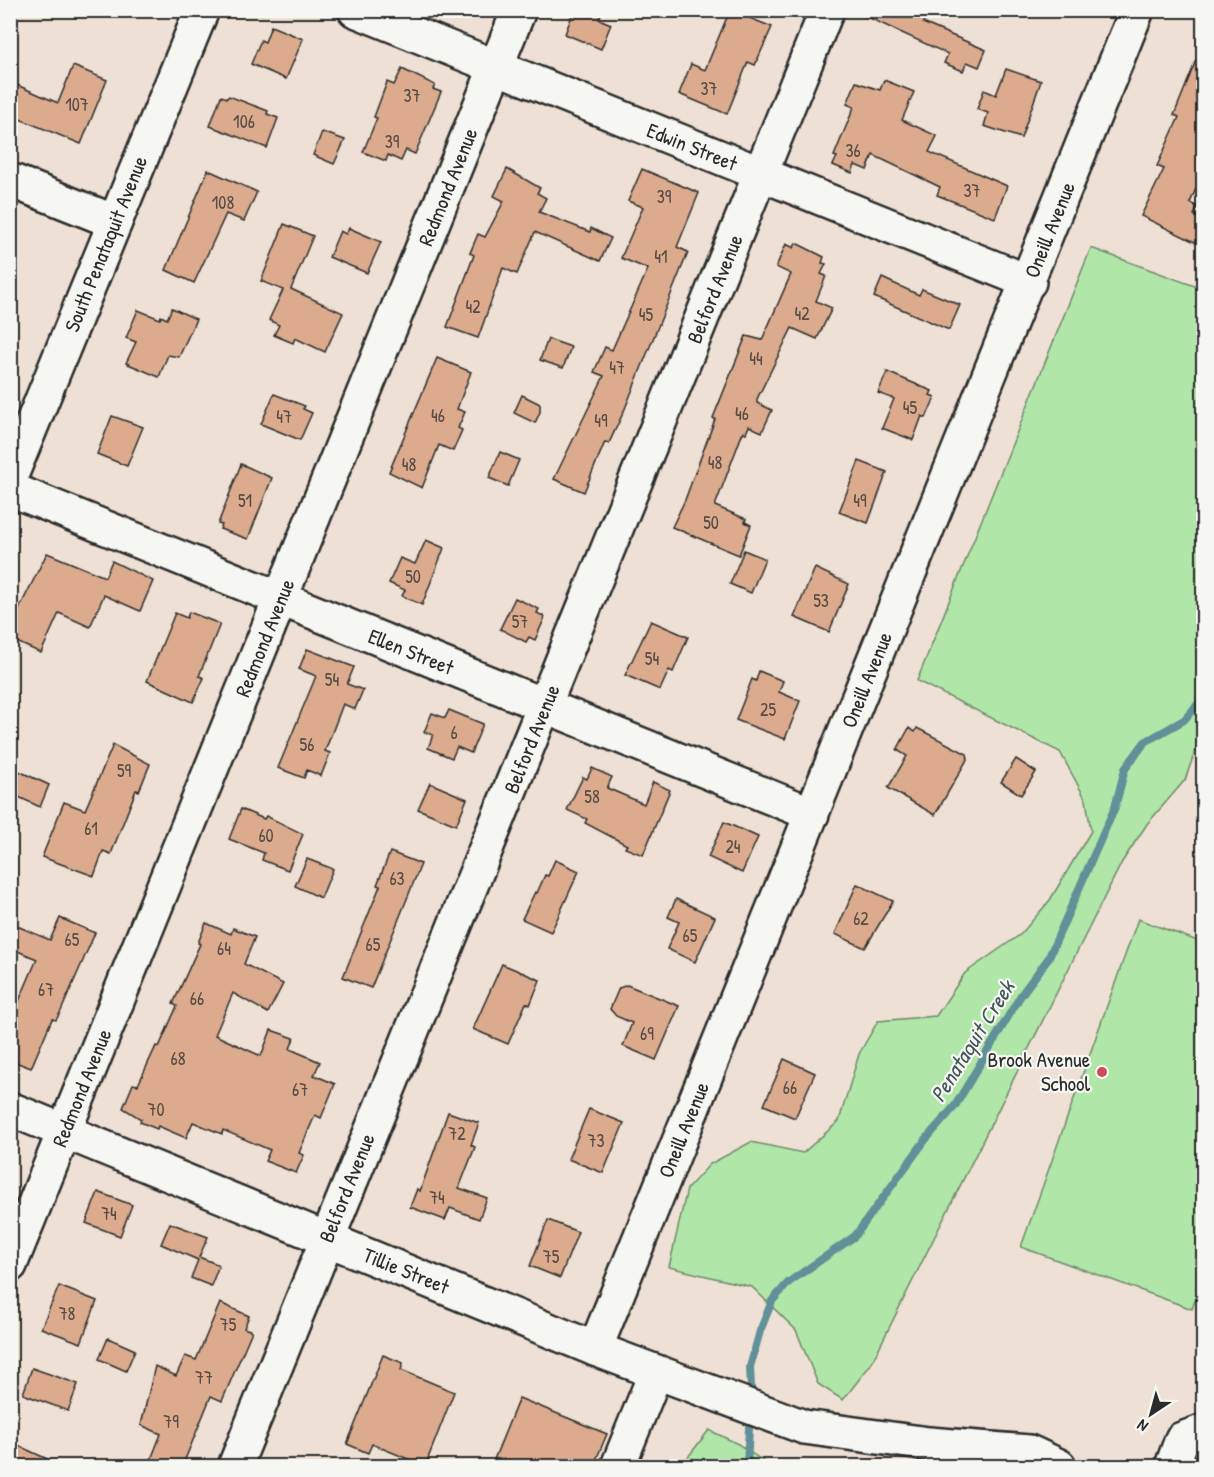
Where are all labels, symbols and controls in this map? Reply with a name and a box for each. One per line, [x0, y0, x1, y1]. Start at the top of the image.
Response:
house number: 37 [701, 76, 718, 101]
house number: 37 [404, 83, 421, 108]
house number: 107 [65, 92, 89, 117]
house number: 106 [233, 109, 255, 134]
street label: Edwin Street [643, 115, 742, 178]
street label: Redmond Avenue [411, 124, 484, 250]
house number: 39 [385, 129, 400, 154]
house number: 36 [845, 138, 861, 163]
street label: South Penataquit Avenue [57, 152, 154, 336]
street label: Oneill Avenue [1017, 177, 1082, 282]
house number: 37 [964, 178, 981, 203]
house number: 39 [657, 184, 672, 209]
house number: 108 [212, 190, 234, 215]
street label: Belford Avenue [680, 230, 750, 348]
house number: 41 [654, 244, 668, 269]
house number: 42 [465, 294, 481, 319]
house number: 42 [794, 301, 810, 326]
house number: 45 [639, 302, 654, 327]
house number: 44 [749, 346, 763, 371]
house number: 47 [609, 355, 625, 380]
house number: 45 [903, 395, 918, 420]
house number: 46 [735, 401, 749, 426]
house number: 46 [431, 403, 445, 428]
house number: 47 [276, 404, 292, 429]
house number: 49 [594, 408, 608, 433]
house number: 48 [708, 450, 722, 475]
house number: 48 [402, 452, 416, 477]
house number: 51 [238, 488, 252, 513]
house number: 49 [853, 488, 867, 513]
house number: 50 [703, 510, 719, 535]
house number: 50 [405, 564, 421, 589]
street label: Redmond Avenue [228, 575, 301, 701]
house number: 53 [813, 588, 829, 613]
house number: 57 [512, 609, 528, 634]
street label: Ellen Street [364, 621, 459, 682]
street label: Oneill Avenue [834, 627, 899, 732]
house number: 54 [645, 646, 659, 671]
house number: 54 [325, 667, 339, 692]
street label: Belford Avenue [497, 680, 567, 798]
house number: 25 [760, 697, 776, 722]
house number: 6 [450, 720, 458, 745]
house number: 56 [300, 732, 314, 757]
house number: 59 [117, 758, 131, 783]
house number: 58 [584, 784, 600, 809]
house number: 61 [84, 816, 98, 841]
house number: 60 [258, 823, 274, 848]
house number: 24 [725, 834, 741, 859]
house number: 63 [389, 866, 405, 891]
house number: 62 [853, 906, 869, 931]
house number: 65 [683, 923, 698, 948]
house number: 65 [65, 927, 80, 952]
house number: 65 [366, 932, 381, 957]
house number: 64 [217, 936, 231, 961]
water label: Penataquit Creek [923, 973, 1022, 1107]
house number: 67 [38, 977, 54, 1002]
house number: 66 [190, 986, 204, 1011]
house number: 69 [640, 1021, 654, 1046]
street label: Redmond Avenue [45, 1025, 118, 1151]
place label: Brook Avenue School [988, 1045, 1090, 1098]
house number: 68 [171, 1046, 186, 1071]
marker: Brook Avenue School [1095, 1065, 1109, 1079]
house number: 66 [783, 1075, 797, 1100]
house number: 67 [292, 1077, 308, 1102]
street label: Oneill Avenue [651, 1077, 716, 1182]
house number: 70 [148, 1097, 164, 1122]
house number: 72 [448, 1121, 466, 1146]
house number: 73 [588, 1128, 604, 1153]
street label: Belford Avenue [312, 1129, 382, 1247]
house number: 74 [429, 1185, 445, 1210]
house number: 74 [101, 1201, 117, 1226]
street label: Tillie Street [359, 1240, 454, 1301]
house number: 75 [543, 1244, 560, 1269]
house number: 78 [59, 1301, 76, 1326]
house number: 75 [220, 1312, 237, 1337]
house number: 77 [195, 1365, 213, 1390]
north arrow [1121, 1384, 1181, 1444]
house number: 79 [163, 1409, 179, 1434]
text: N [1132, 1414, 1152, 1438]

